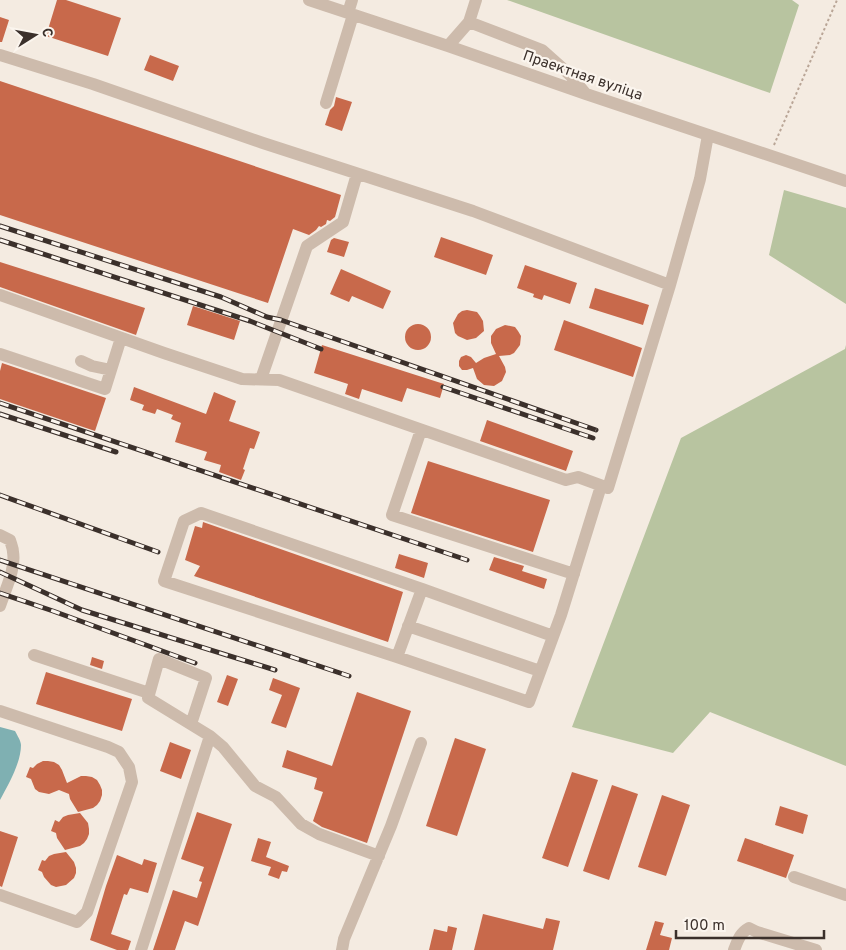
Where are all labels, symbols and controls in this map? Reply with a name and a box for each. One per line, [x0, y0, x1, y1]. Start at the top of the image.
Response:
north arrow [10, 10, 60, 60]
text: С [37, 27, 55, 39]
street label: Праектная вуліца [520, 47, 645, 106]
scale bar [676, 908, 824, 940]
text: 100 m [684, 917, 725, 936]

